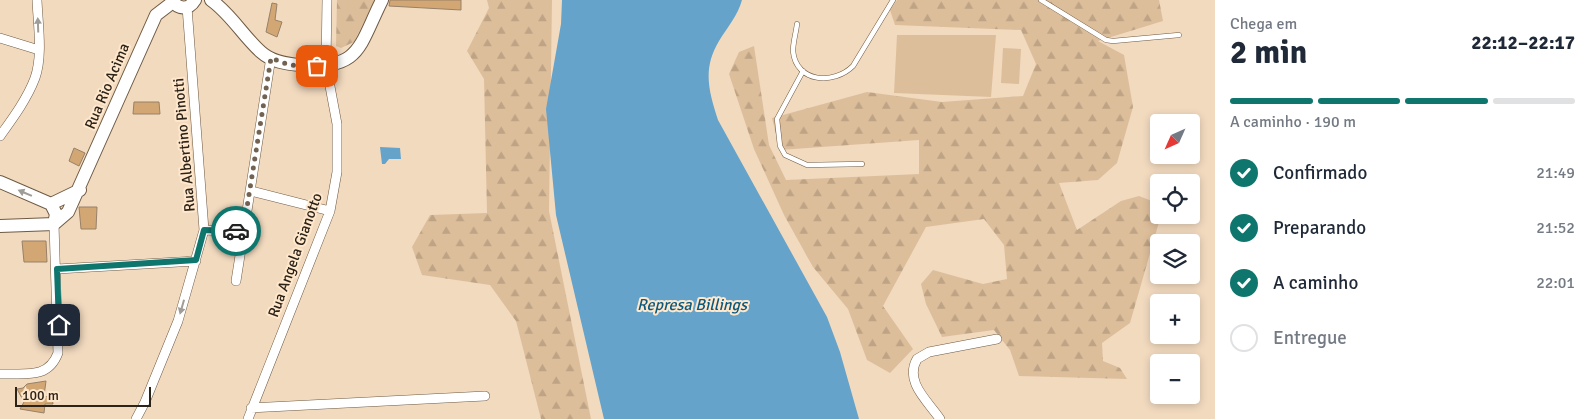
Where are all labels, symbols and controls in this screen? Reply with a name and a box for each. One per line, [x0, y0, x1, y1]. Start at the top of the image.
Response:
text: Chega em [1230, 14, 1297, 34]
one-way arrow [34, 17, 42, 33]
text: 22:12–22:17 [1471, 31, 1575, 55]
text: 2 min [1230, 33, 1307, 72]
street label: Rua Rio Acima [81, 40, 133, 132]
pin [296, 45, 338, 87]
icon: bag [303, 52, 331, 80]
street label: Rua Albertino Pinotti [169, 77, 199, 213]
text: A caminho · 190 m [1230, 112, 1356, 132]
north arrow [1150, 114, 1200, 164]
map controls [1150, 114, 1200, 404]
icon: check [1230, 159, 1258, 187]
text: Confirmado [1273, 161, 1367, 185]
text: 21:49 [1536, 163, 1575, 183]
button: locate [1150, 174, 1200, 224]
one-way arrow [18, 189, 32, 197]
street label: Rua Angela Gianotto [264, 190, 326, 320]
courier [211, 206, 261, 256]
icon: check [1230, 214, 1258, 242]
text: Preparando [1273, 216, 1366, 240]
icon: car [222, 217, 250, 245]
text: 21:52 [1536, 218, 1575, 238]
button: layers [1150, 234, 1200, 284]
icon: check [1230, 269, 1258, 297]
text: A caminho [1273, 271, 1358, 295]
text: 22:01 [1536, 273, 1575, 293]
button: + [1150, 294, 1200, 344]
water label: Represa Billings [637, 295, 749, 315]
one-way arrow [178, 300, 186, 315]
pin [38, 304, 80, 346]
icon: home [45, 311, 73, 339]
text: Entregue [1273, 326, 1347, 350]
button: − [1150, 354, 1200, 404]
scale bar [15, 384, 151, 407]
text: 100 m [22, 387, 59, 404]

